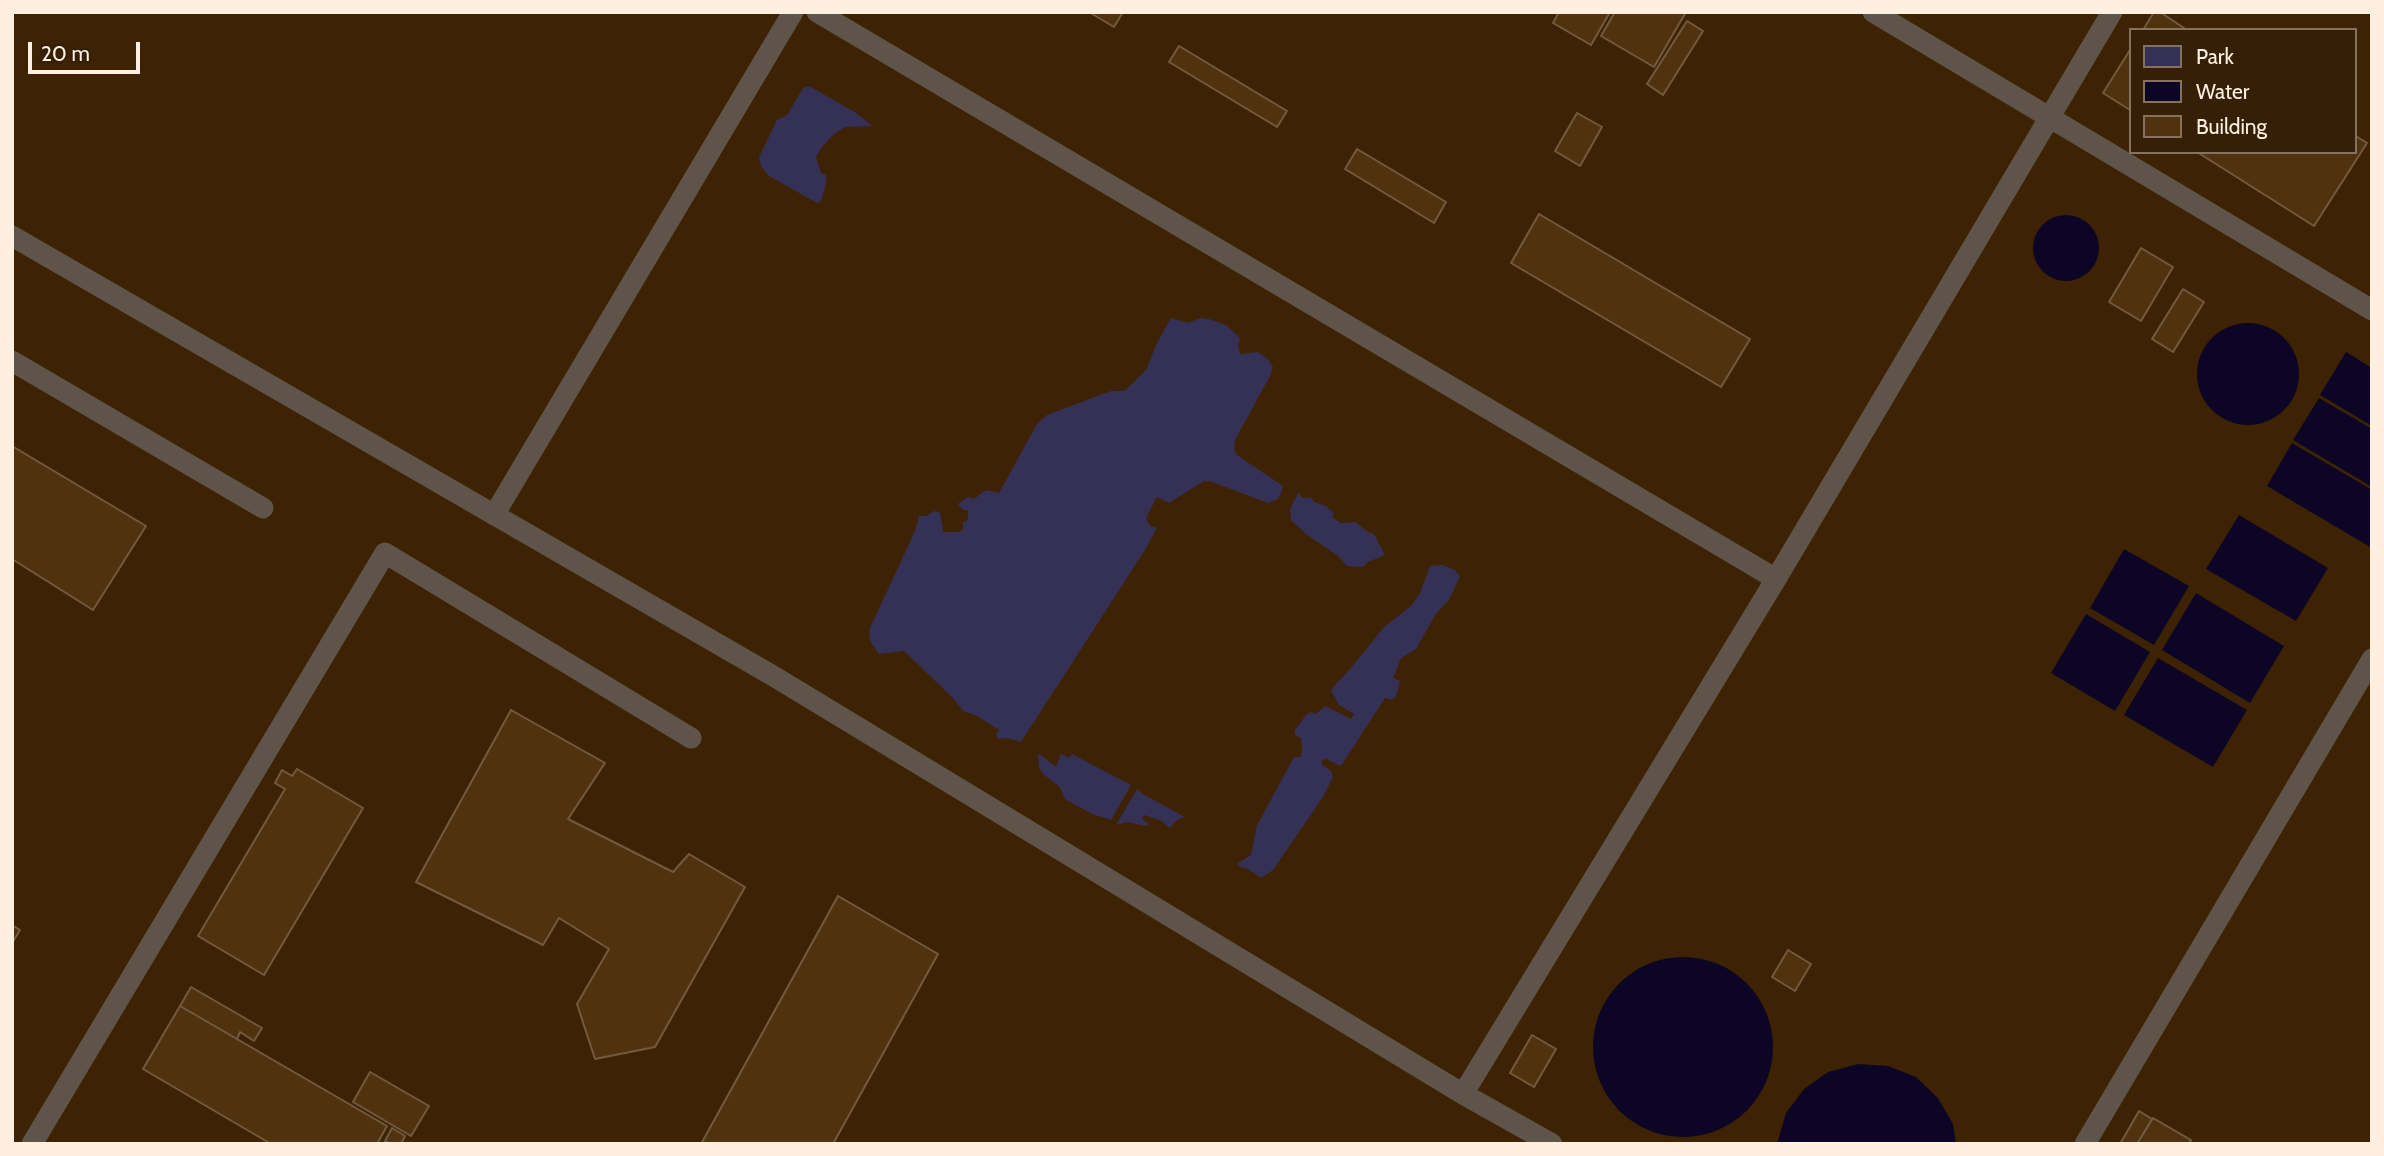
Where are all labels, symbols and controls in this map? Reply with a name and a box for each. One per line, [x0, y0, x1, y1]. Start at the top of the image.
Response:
scale bar [32, 28, 144, 72]
legend [2128, 28, 2356, 154]
text: 20 m [41, 41, 90, 66]
text: Park [2196, 44, 2234, 69]
text: Water [2196, 79, 2249, 104]
text: Building [2196, 114, 2267, 139]

